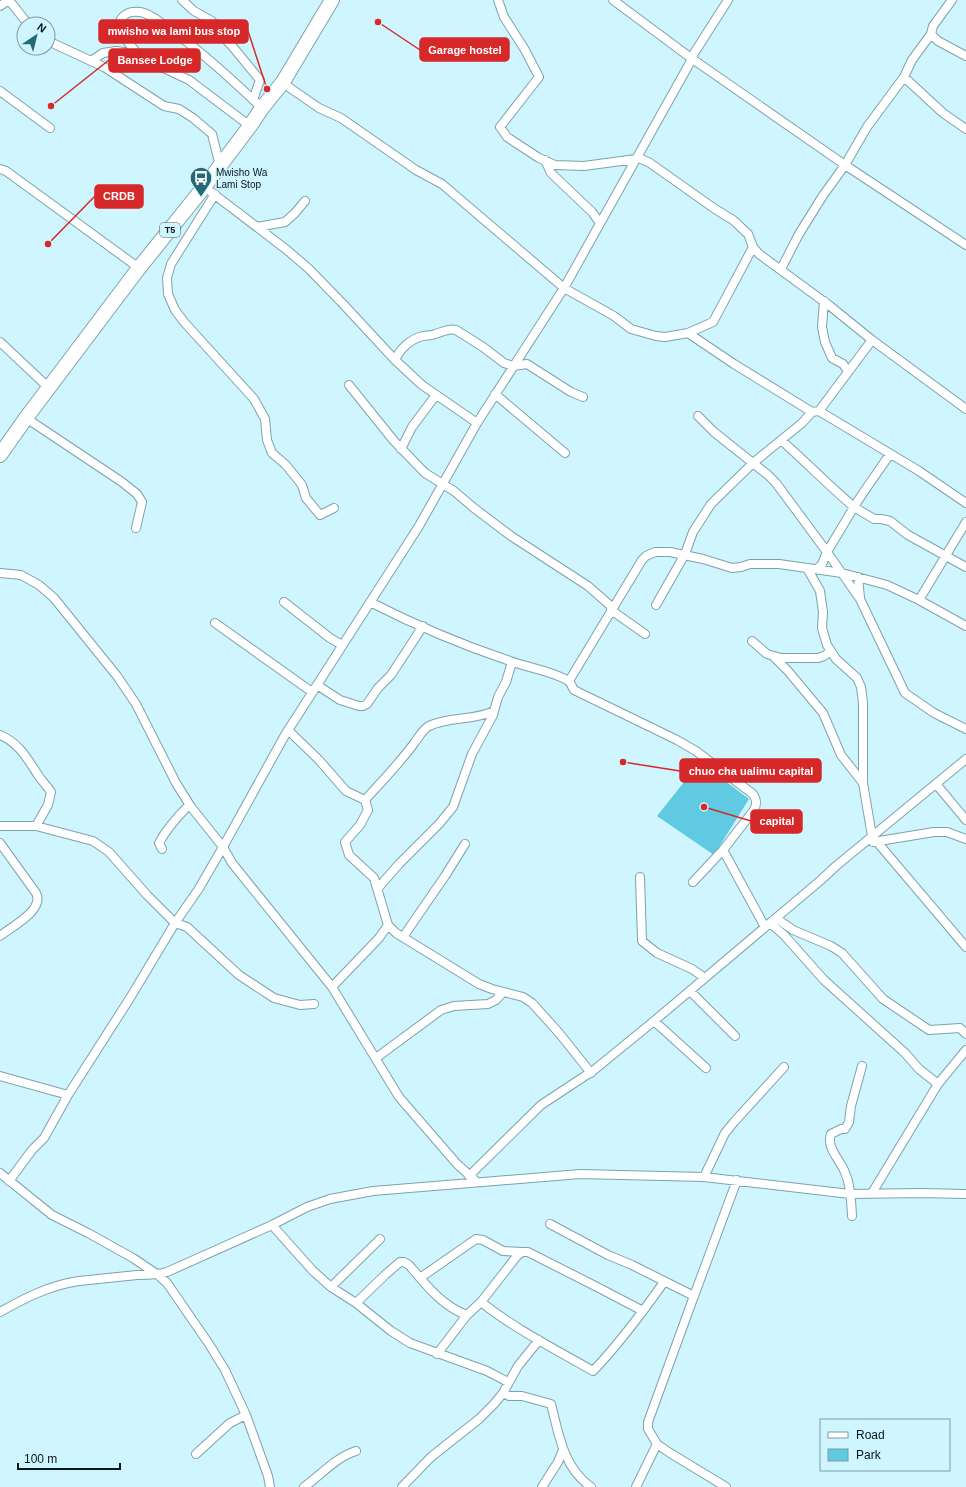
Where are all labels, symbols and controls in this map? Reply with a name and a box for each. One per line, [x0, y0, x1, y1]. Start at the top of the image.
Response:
north arrow [16, 16, 56, 56]
callout: mwisho wa lami bus stop [99, 20, 248, 43]
text: N [35, 21, 48, 35]
text: mwisho wa lami bus stop [108, 25, 241, 37]
callout: Garage hostel [420, 38, 509, 61]
text: Garage hostel [428, 44, 502, 56]
callout: Bansee Lodge [109, 49, 200, 72]
text: Bansee Lodge [117, 54, 193, 66]
bus stop icon: Mwisho Wa Lami Stop [188, 165, 214, 198]
place label: Mwisho Wa Lami Stop [216, 167, 268, 190]
callout: CRDB [95, 185, 143, 208]
text: CRDB [103, 190, 135, 202]
road number: T5 [160, 223, 180, 237]
callout: chuo cha ualimu capital [680, 759, 821, 782]
text: chuo cha ualimu capital [689, 765, 813, 777]
callout: capital [751, 810, 802, 833]
text: capital [760, 815, 794, 827]
legend [820, 1419, 950, 1471]
text: Road [856, 1428, 885, 1442]
scale bar [18, 1445, 120, 1471]
text: Park [856, 1448, 882, 1462]
text: 100 m [24, 1452, 57, 1466]

